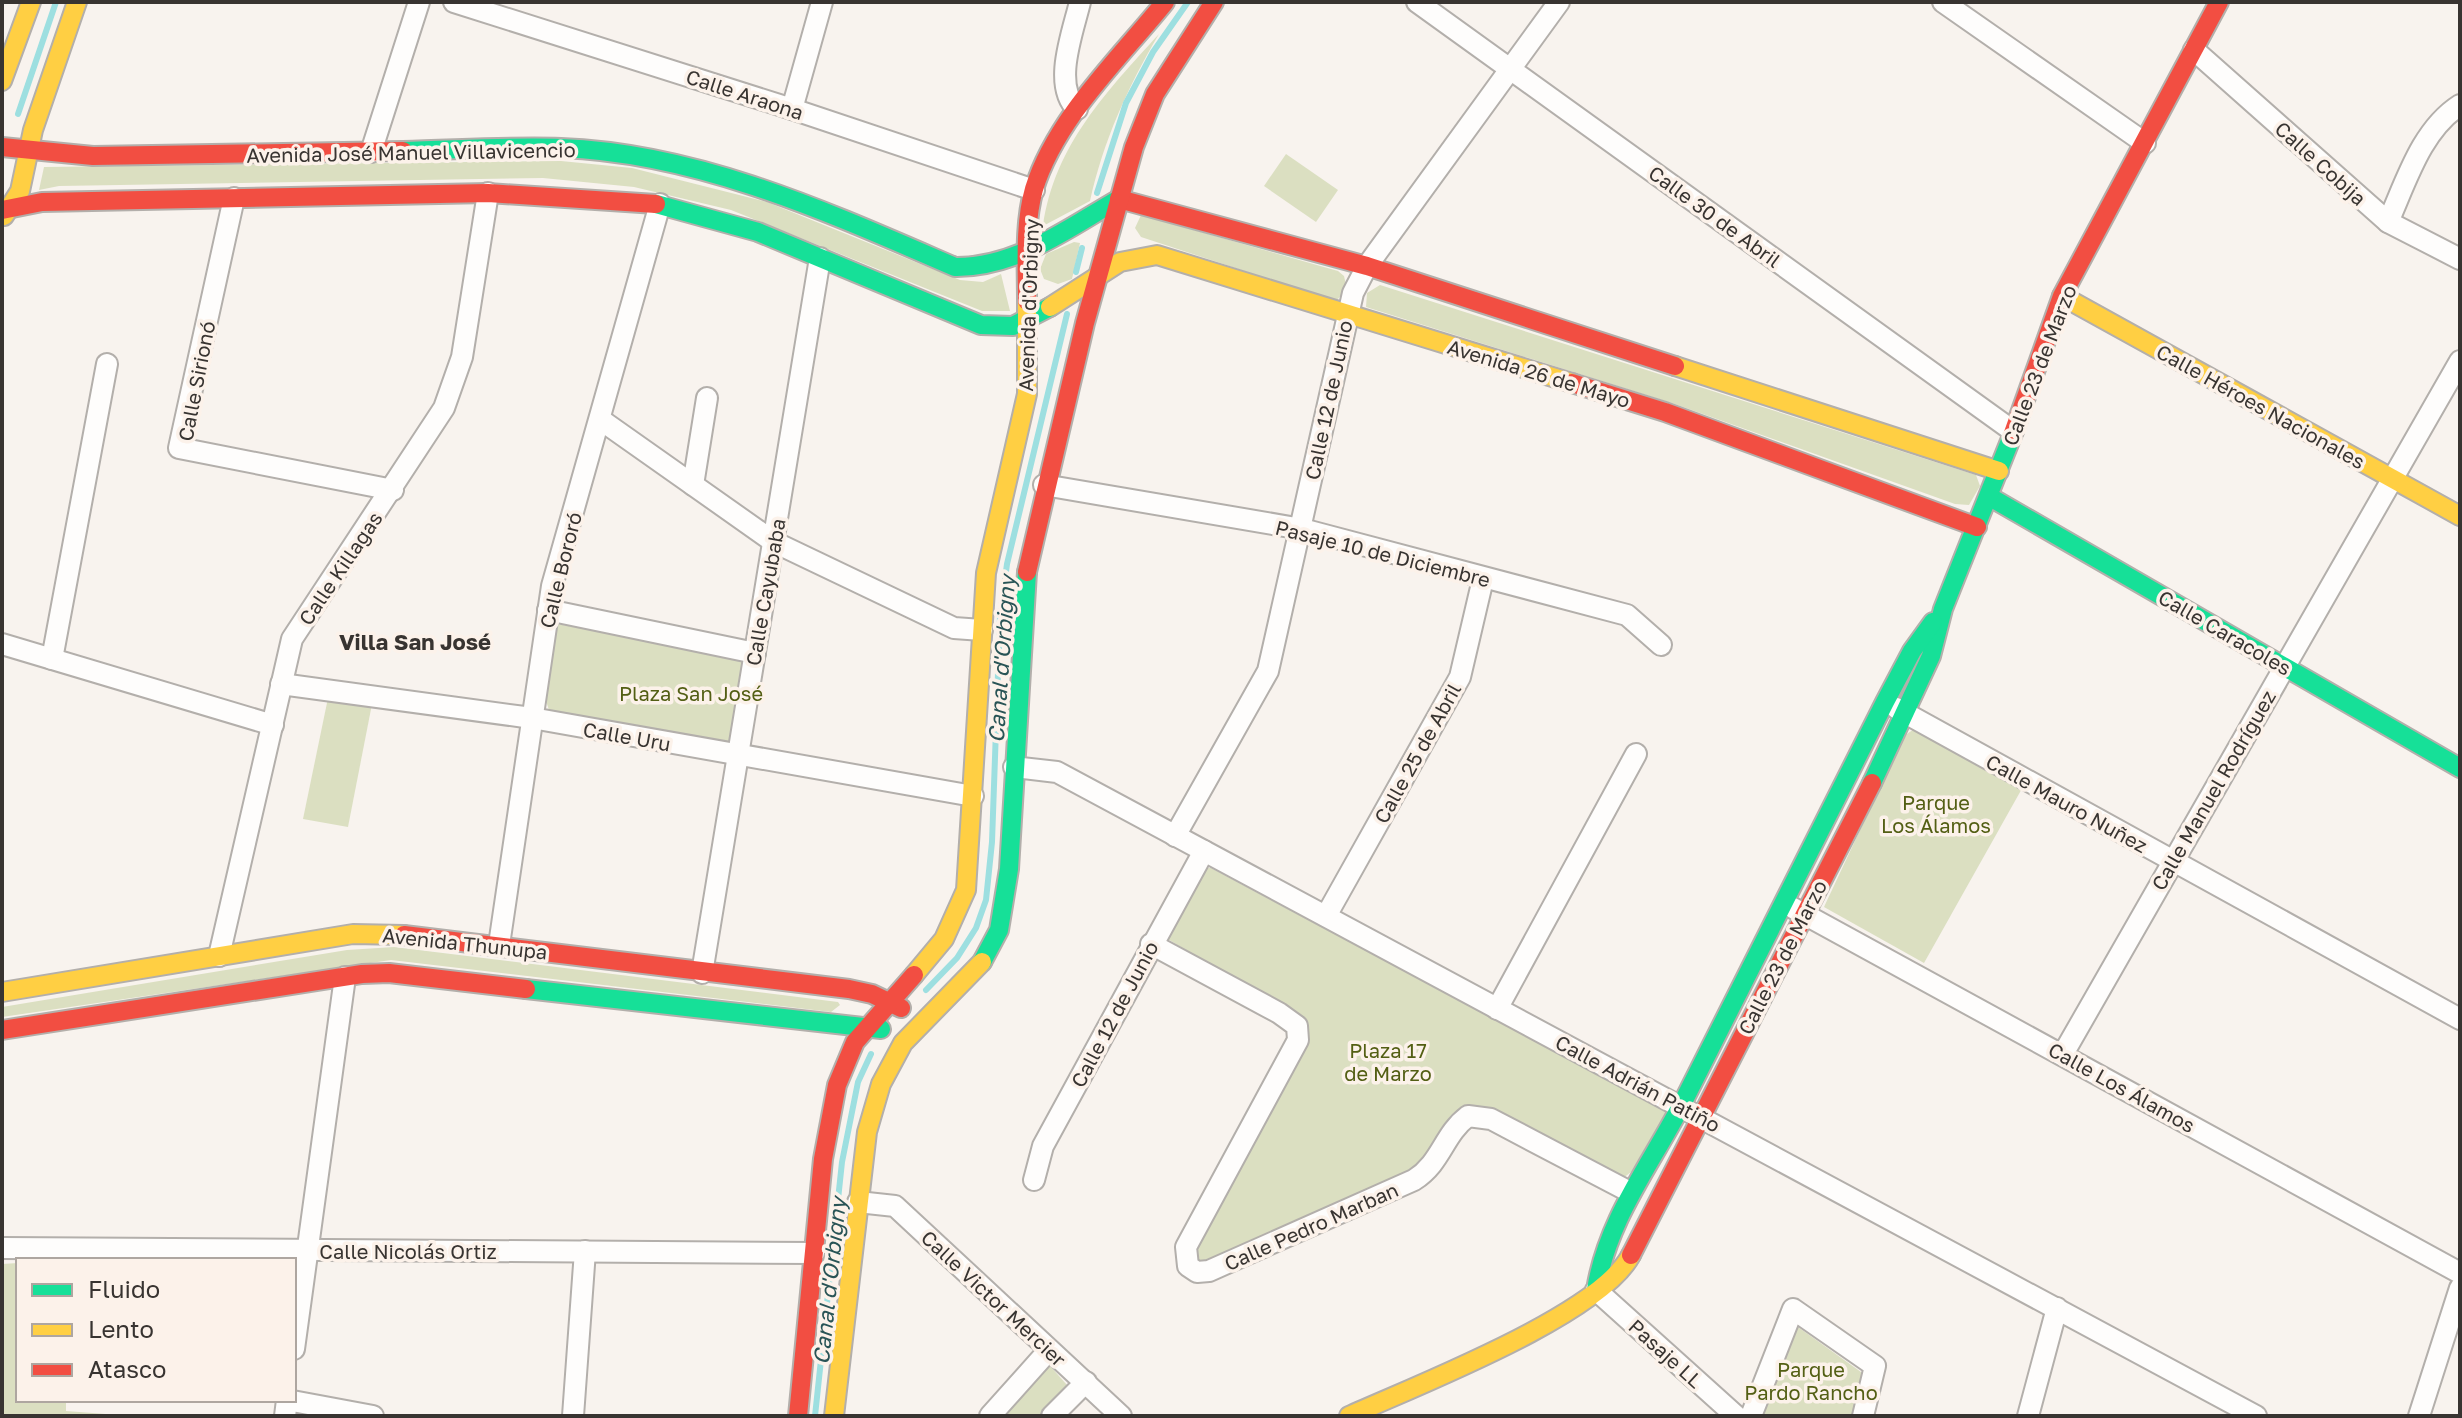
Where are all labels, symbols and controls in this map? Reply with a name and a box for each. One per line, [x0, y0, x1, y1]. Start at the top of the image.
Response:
street label: Calle Araona [683, 64, 807, 124]
street label: Calle Cobija [2271, 116, 2371, 210]
street label: Avenida José Manuel Villavicencio [246, 137, 576, 167]
street label: Calle 30 de Abril [1644, 160, 1786, 272]
street label: Avenida d'Orbigny [1013, 218, 1043, 392]
street label: Calle 23 de Marzo [1997, 281, 2081, 449]
street label: Calle 12 de Junio [1299, 318, 1357, 482]
street label: Calle Sirionó [173, 319, 219, 443]
street label: Avenida 26 de Mayo [1445, 334, 1633, 412]
street label: Calle Héroes Nacionales [2153, 339, 2369, 473]
street label: Calle Killagas [293, 507, 387, 629]
street label: Calle Bororó [534, 510, 586, 630]
street label: Pasaje 10 de Diciembre [1273, 515, 1493, 591]
street label: Calle Cayubaba [740, 516, 790, 668]
water label: Canal d'Orbigny [982, 572, 1020, 743]
street label: Calle Caracoles [2154, 584, 2296, 680]
district label: Villa San José [339, 628, 491, 655]
street label: Calle 25 de Abril [1369, 679, 1465, 827]
park label: Plaza San José [619, 681, 763, 705]
street label: Calle Manuel Rodríguez [2146, 686, 2280, 894]
street label: Calle Uru [581, 716, 673, 756]
street label: Calle Mauro Nuñez [1982, 749, 2152, 857]
park label: Parque Los Álamos [1881, 790, 1991, 837]
street label: Calle 23 de Marzo [1733, 876, 1831, 1038]
street label: Avenida Thunupa [381, 922, 549, 964]
street label: Calle 12 de Junio [1065, 937, 1163, 1091]
street label: Calle Adrián Patiño [1552, 1029, 1724, 1137]
street label: Calle Los Álamos [2045, 1037, 2199, 1137]
park label: Plaza 17 de Marzo [1344, 1038, 1432, 1085]
street label: Calle Pedro Marban [1220, 1177, 1402, 1275]
water label: Canal d'Orbigny [807, 1194, 851, 1366]
street label: Calle Victor Mercier [917, 1225, 1071, 1371]
street label: Calle Nicolás Ortiz [319, 1239, 497, 1263]
legend [16, 1258, 296, 1402]
text: Fluido [88, 1274, 160, 1303]
text: Lento [88, 1314, 154, 1343]
street label: Pasaje LL [1624, 1314, 1708, 1392]
text: Atasco [88, 1354, 166, 1383]
park label: Parque Pardo Rancho [1744, 1357, 1878, 1404]

